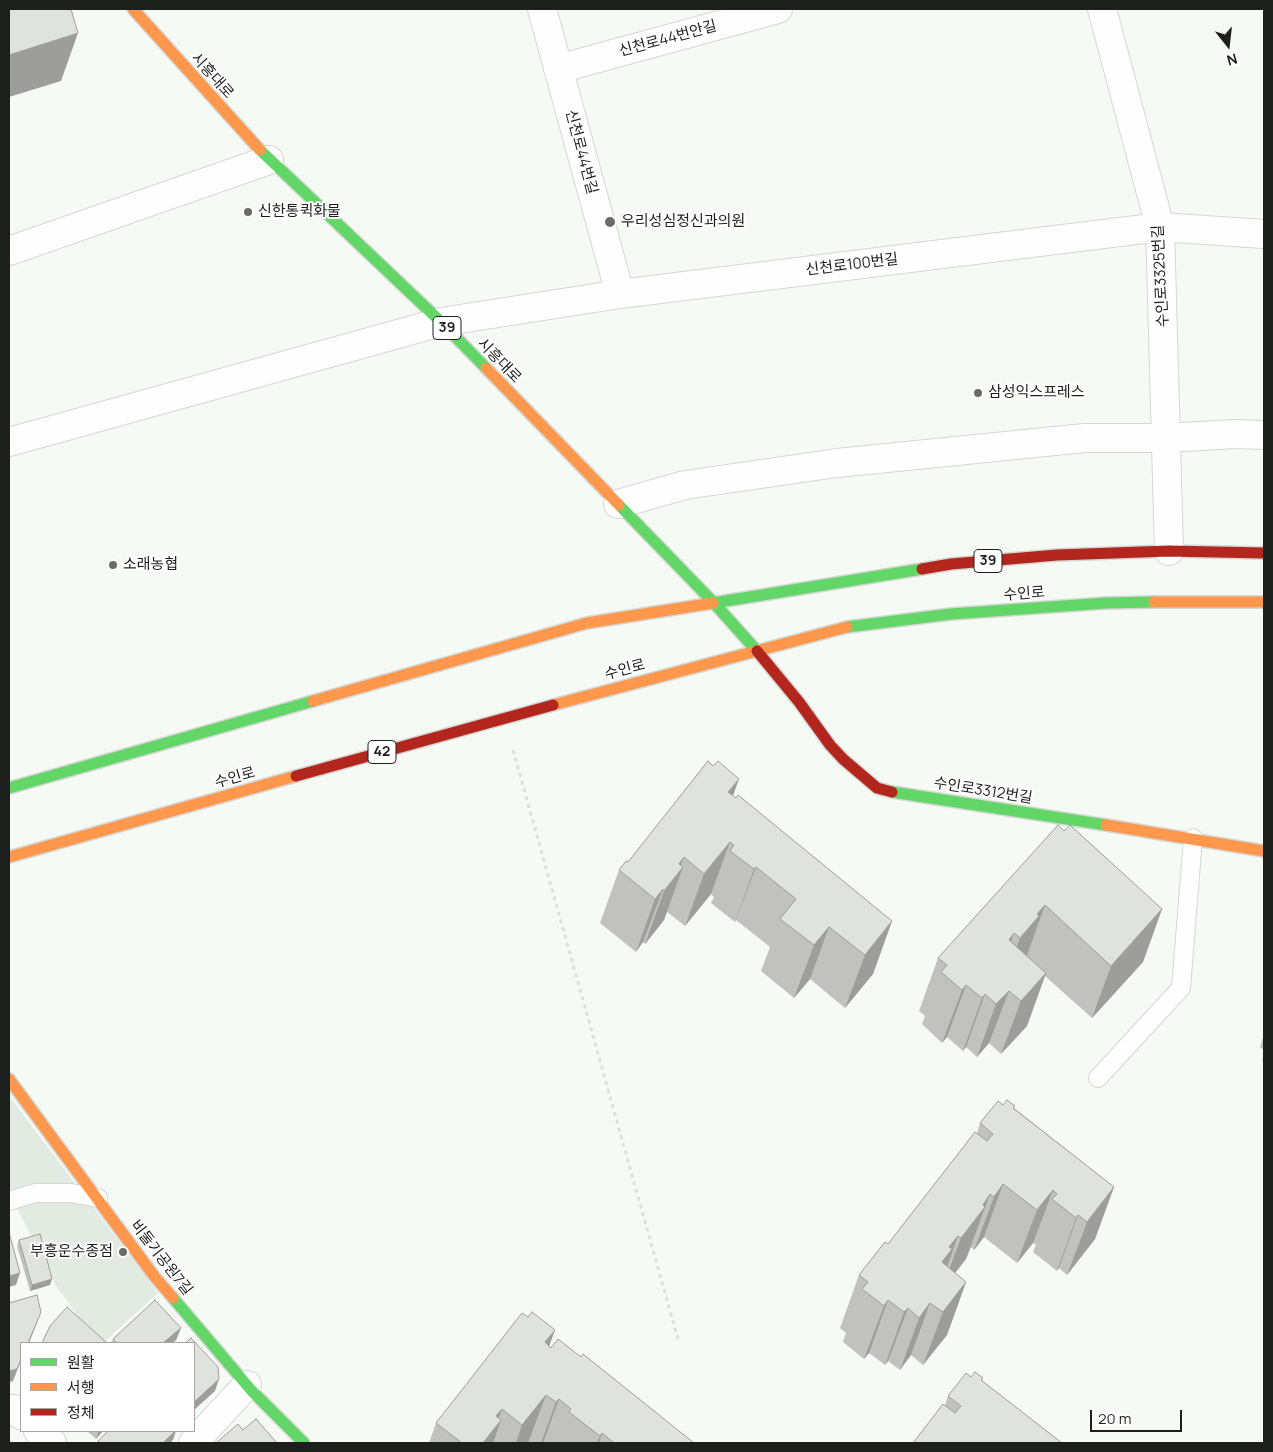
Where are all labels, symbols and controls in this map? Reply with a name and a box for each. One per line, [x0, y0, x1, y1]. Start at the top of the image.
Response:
street label: 신천로44번안길 [617, 17, 719, 61]
north arrow [1203, 20, 1253, 70]
street label: 시흥대로 [187, 49, 237, 103]
text: N [1225, 49, 1240, 70]
street label: 신천로44번길 [561, 108, 601, 196]
place label: 신한통퀵화물 [258, 203, 341, 221]
marker: 신한통퀵화물 [242, 206, 254, 218]
place label: 우리성심정신과의원 [621, 213, 745, 231]
marker: 우리성심정신과의원 [603, 215, 617, 229]
street label: 수인로3325번길 [1149, 224, 1173, 328]
street label: 신천로100번길 [805, 250, 899, 280]
road number: 39 [433, 316, 461, 339]
street label: 시흥대로 [473, 335, 525, 387]
place label: 삼성익스프레스 [988, 384, 1085, 402]
marker: 삼성익스프레스 [972, 387, 984, 399]
road number: 39 [974, 550, 1002, 572]
place label: 소래농협 [123, 556, 178, 574]
marker: 소래농협 [107, 559, 119, 571]
street label: 수인로 [1003, 584, 1045, 604]
street label: 수인로 [603, 656, 647, 684]
road number: 42 [368, 740, 396, 764]
street label: 수인로 [213, 764, 257, 792]
street label: 수인로3312번길 [932, 774, 1034, 808]
street label: 비둘기공원7길 [126, 1217, 196, 1299]
place label: 부흥운수종점 [30, 1243, 113, 1261]
marker: 부흥운수종점 [117, 1246, 129, 1258]
legend [20, 1342, 195, 1432]
text: 원활 [67, 1352, 95, 1373]
text: 서행 [67, 1377, 95, 1398]
scale bar [1093, 1400, 1186, 1432]
text: 정체 [67, 1402, 95, 1423]
text: 20 m [1098, 1408, 1131, 1429]

